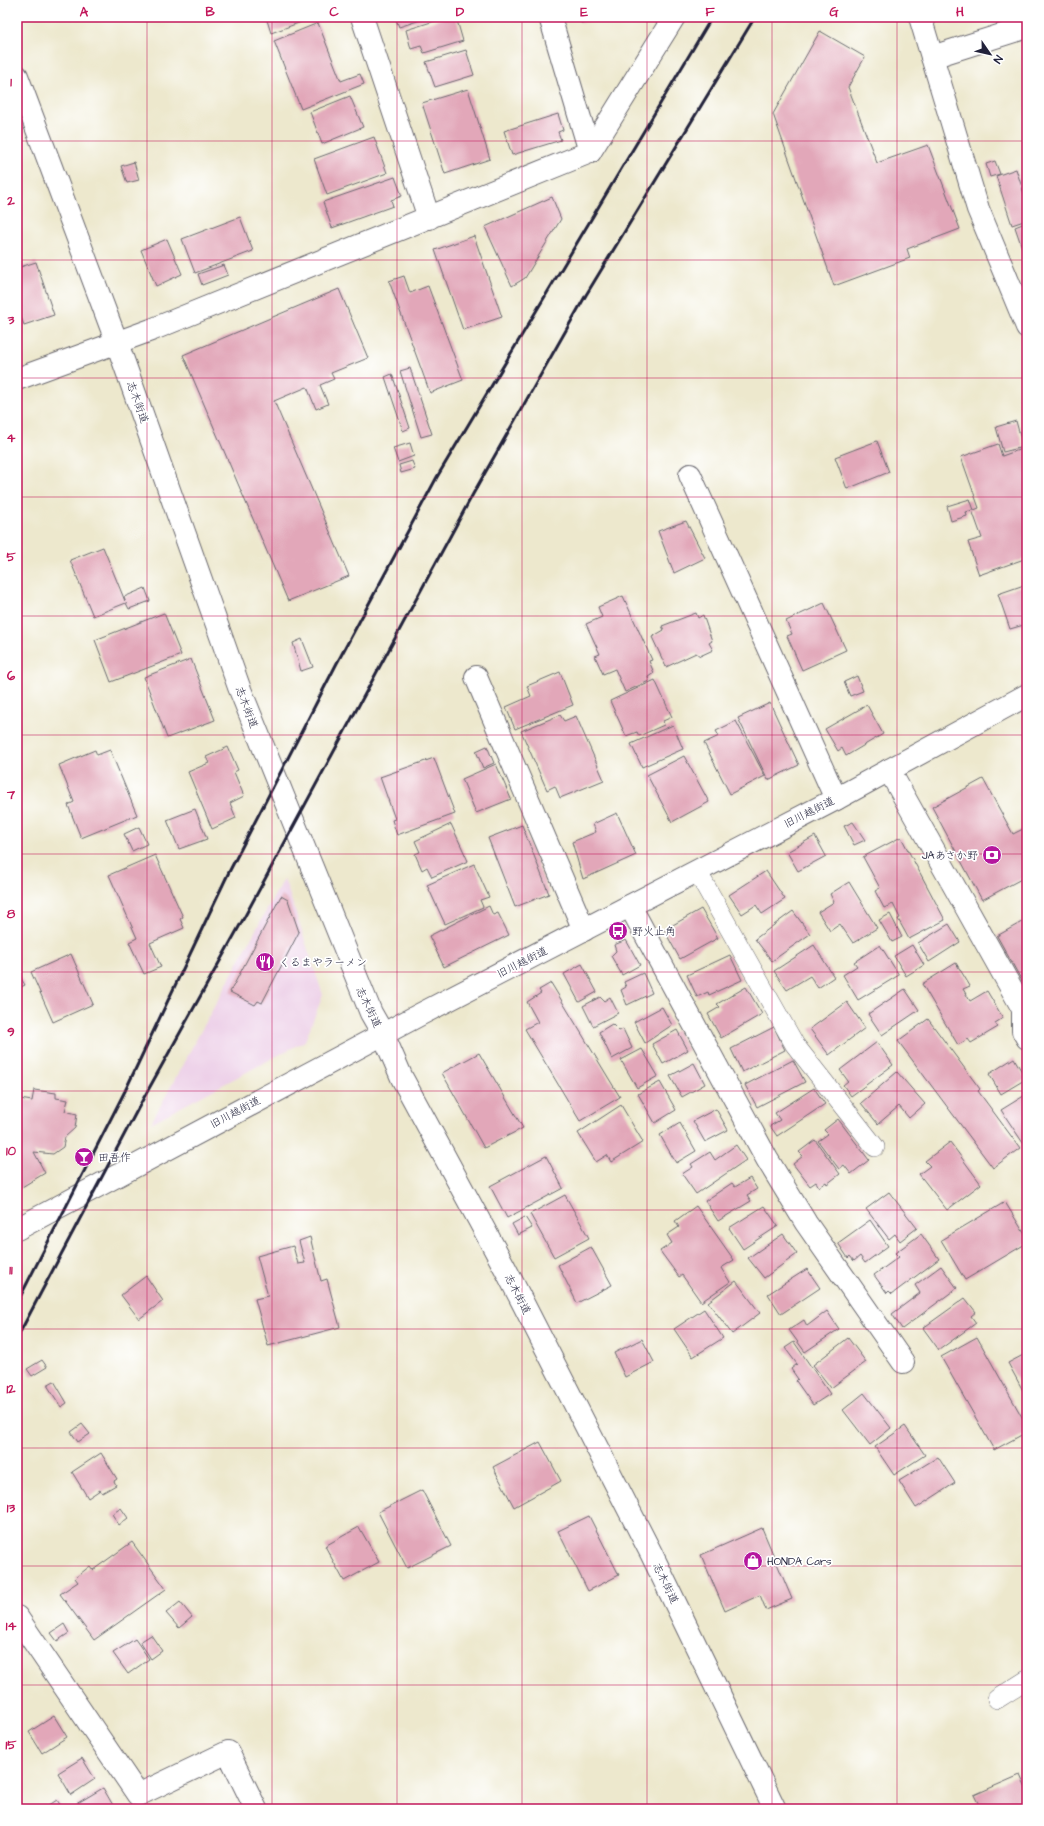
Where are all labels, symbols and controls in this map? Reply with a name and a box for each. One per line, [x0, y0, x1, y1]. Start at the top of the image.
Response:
text: A [80, 3, 89, 21]
text: B [205, 3, 215, 21]
text: C [329, 3, 339, 21]
text: D [456, 3, 465, 21]
text: E [580, 3, 588, 21]
text: F [705, 3, 715, 21]
text: G [829, 3, 839, 21]
text: H [956, 3, 964, 21]
north arrow [970, 34, 1010, 74]
text: N [990, 52, 1006, 66]
text: 1 [10, 73, 12, 91]
text: 2 [6, 192, 15, 210]
text: 3 [7, 311, 15, 329]
street label: 志木街道 [123, 379, 152, 425]
text: 4 [7, 429, 16, 447]
text: 5 [6, 548, 16, 566]
text: 6 [7, 667, 16, 685]
street label: 志木街道 [232, 684, 261, 730]
text: 7 [6, 786, 16, 804]
street label: 旧川越街道 [781, 793, 837, 832]
bank icon: JAあさか野 [981, 844, 1003, 866]
place label: JAあさか野 [922, 848, 978, 863]
text: 8 [7, 905, 16, 923]
bus stop icon: 野火止角 [607, 920, 629, 942]
place label: 野火止角 [632, 924, 676, 939]
street label: 旧川越街道 [494, 943, 550, 982]
restaurant icon: くるまやラーメン [254, 951, 276, 973]
place label: くるまやラーメン [279, 955, 367, 970]
street label: 志木街道 [352, 984, 385, 1030]
text: 9 [7, 1023, 15, 1041]
street label: 旧川越街道 [207, 1093, 263, 1132]
text: 10 [6, 1142, 17, 1160]
bar icon: 田吾作 [73, 1146, 95, 1168]
place label: 田吾作 [98, 1150, 131, 1165]
text: 11 [9, 1261, 13, 1279]
street label: 志木街道 [501, 1271, 534, 1317]
text: 12 [6, 1380, 16, 1398]
text: 13 [7, 1499, 16, 1517]
shop icon: HONDA Cars [742, 1550, 764, 1572]
place label: HONDA Cars [767, 1554, 832, 1569]
street label: 志木街道 [649, 1560, 682, 1606]
text: 14 [6, 1617, 16, 1635]
text: 15 [6, 1736, 17, 1754]

